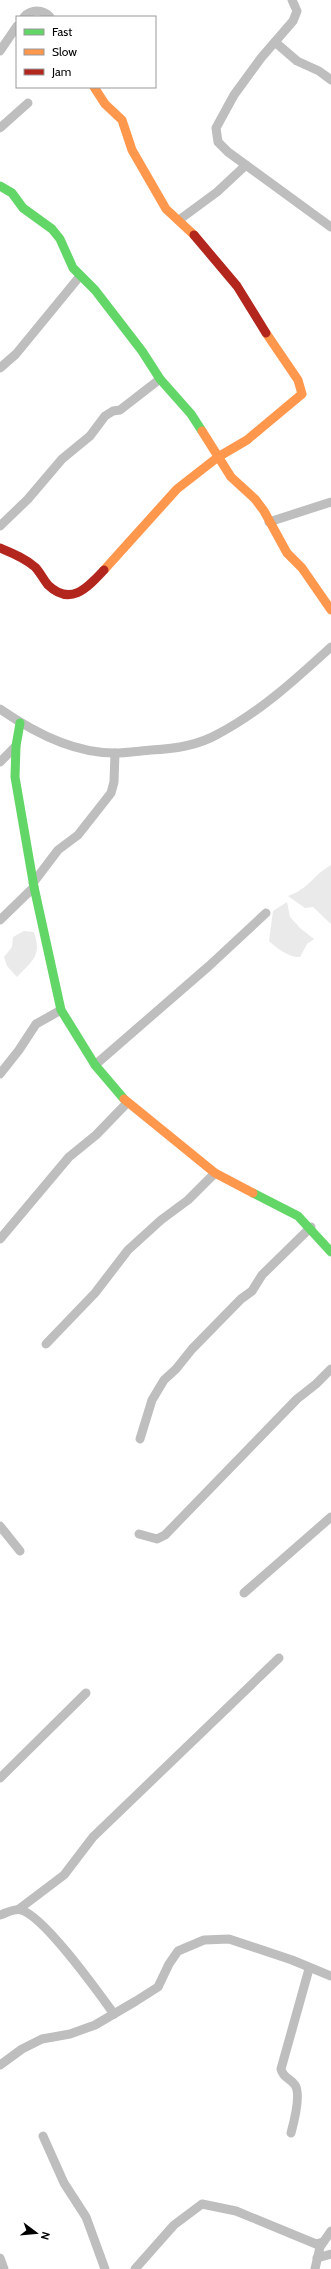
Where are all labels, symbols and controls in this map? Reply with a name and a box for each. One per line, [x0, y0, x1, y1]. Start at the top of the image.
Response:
legend [16, 16, 156, 88]
text: Fast [52, 24, 72, 39]
text: Slow [52, 44, 77, 59]
text: Jam [51, 64, 71, 79]
north arrow [16, 2213, 56, 2253]
text: N [38, 2230, 53, 2241]

